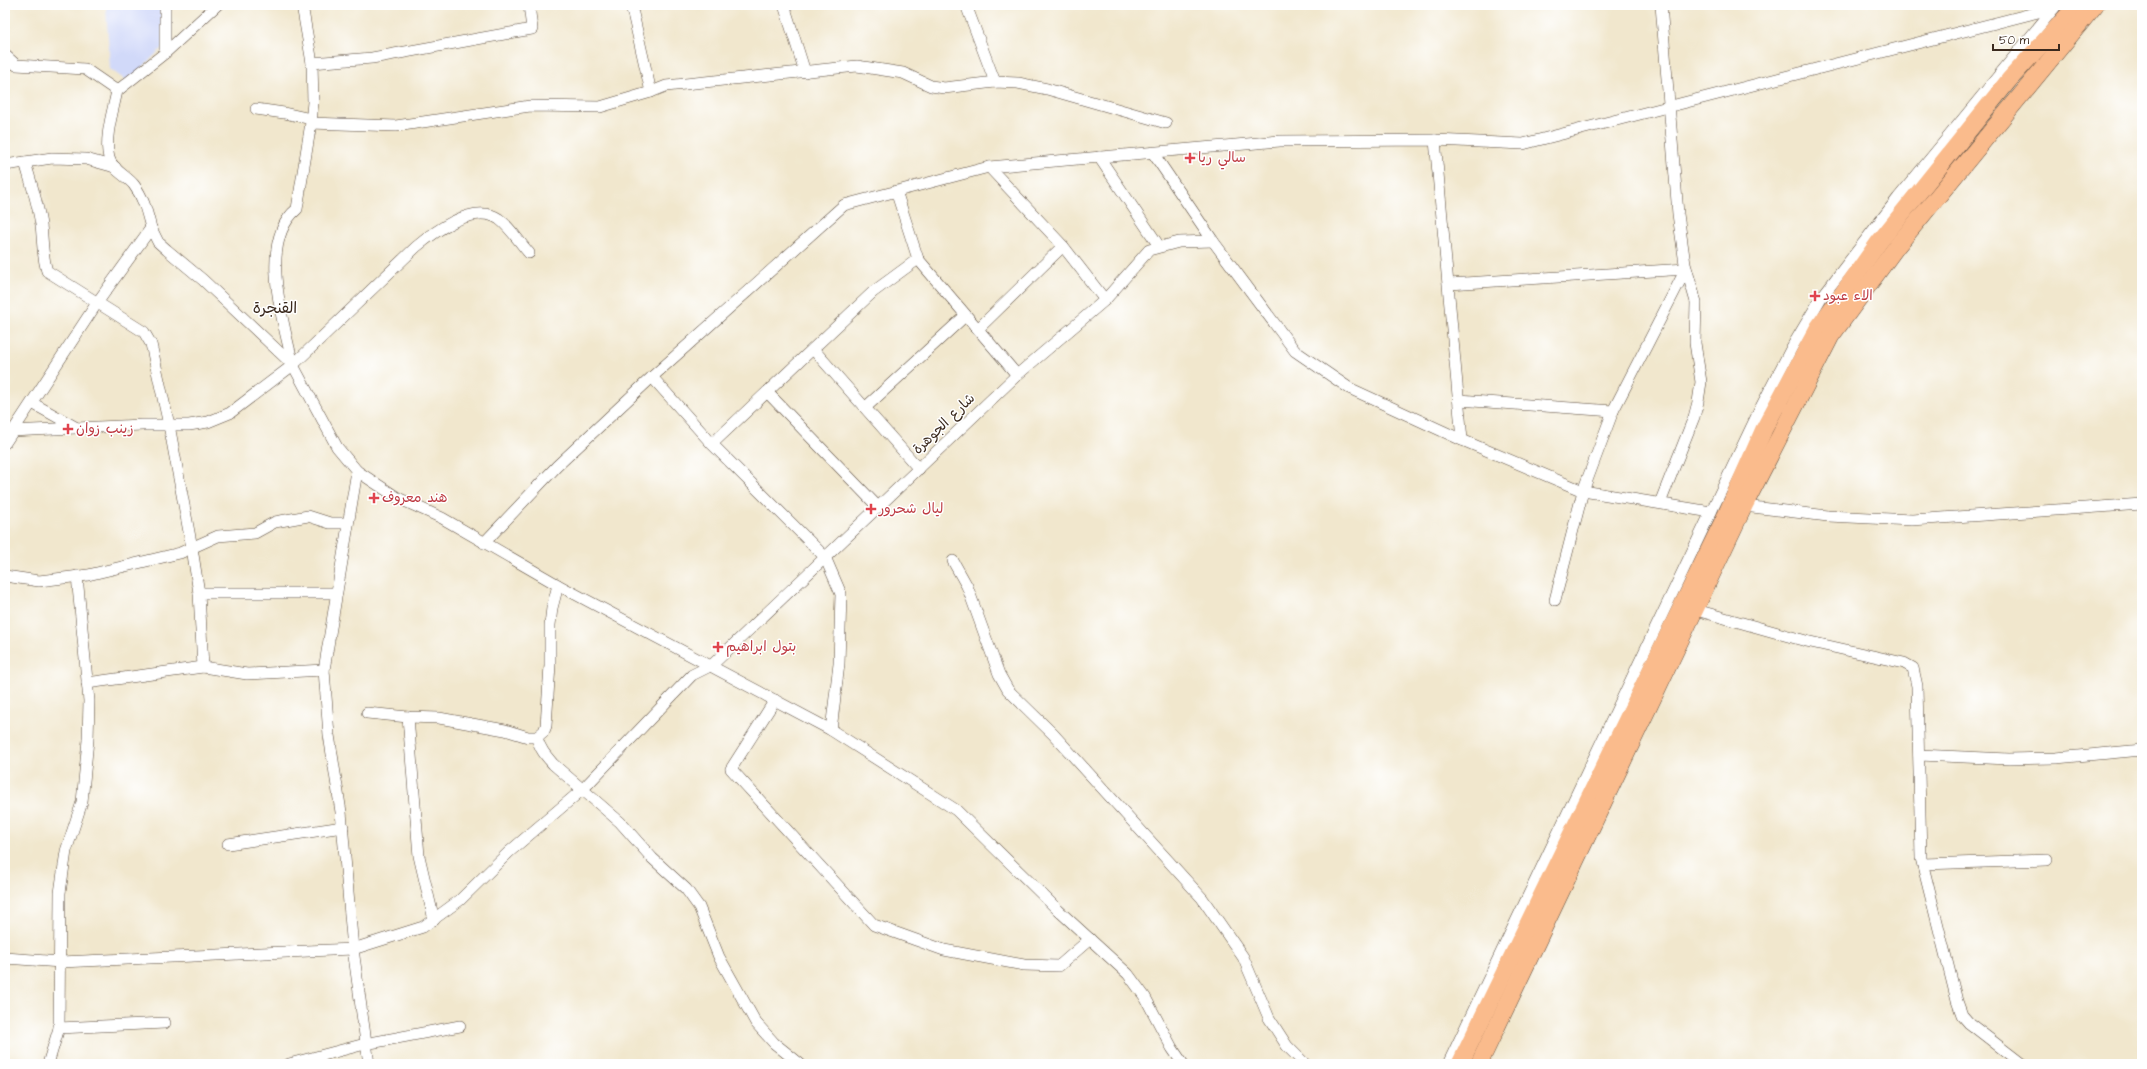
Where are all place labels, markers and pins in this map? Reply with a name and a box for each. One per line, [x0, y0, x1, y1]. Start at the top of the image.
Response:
place label: سالي ريا [1198, 148, 1246, 170]
marker: سالي ريا [1185, 153, 1195, 163]
place label: الاء عبود [1823, 286, 1873, 306]
marker: الاء عبود [1810, 291, 1820, 301]
place label: زينب زوان [76, 419, 134, 439]
marker: زينب زوان [63, 424, 73, 434]
place label: هند معروف [382, 488, 448, 508]
marker: هند معروف [369, 493, 379, 503]
place label: ليال شحرور [878, 499, 943, 519]
marker: ليال شحرور [866, 504, 876, 514]
place label: بتول ابراهيم [726, 637, 796, 657]
marker: بتول ابراهيم [713, 642, 723, 652]

